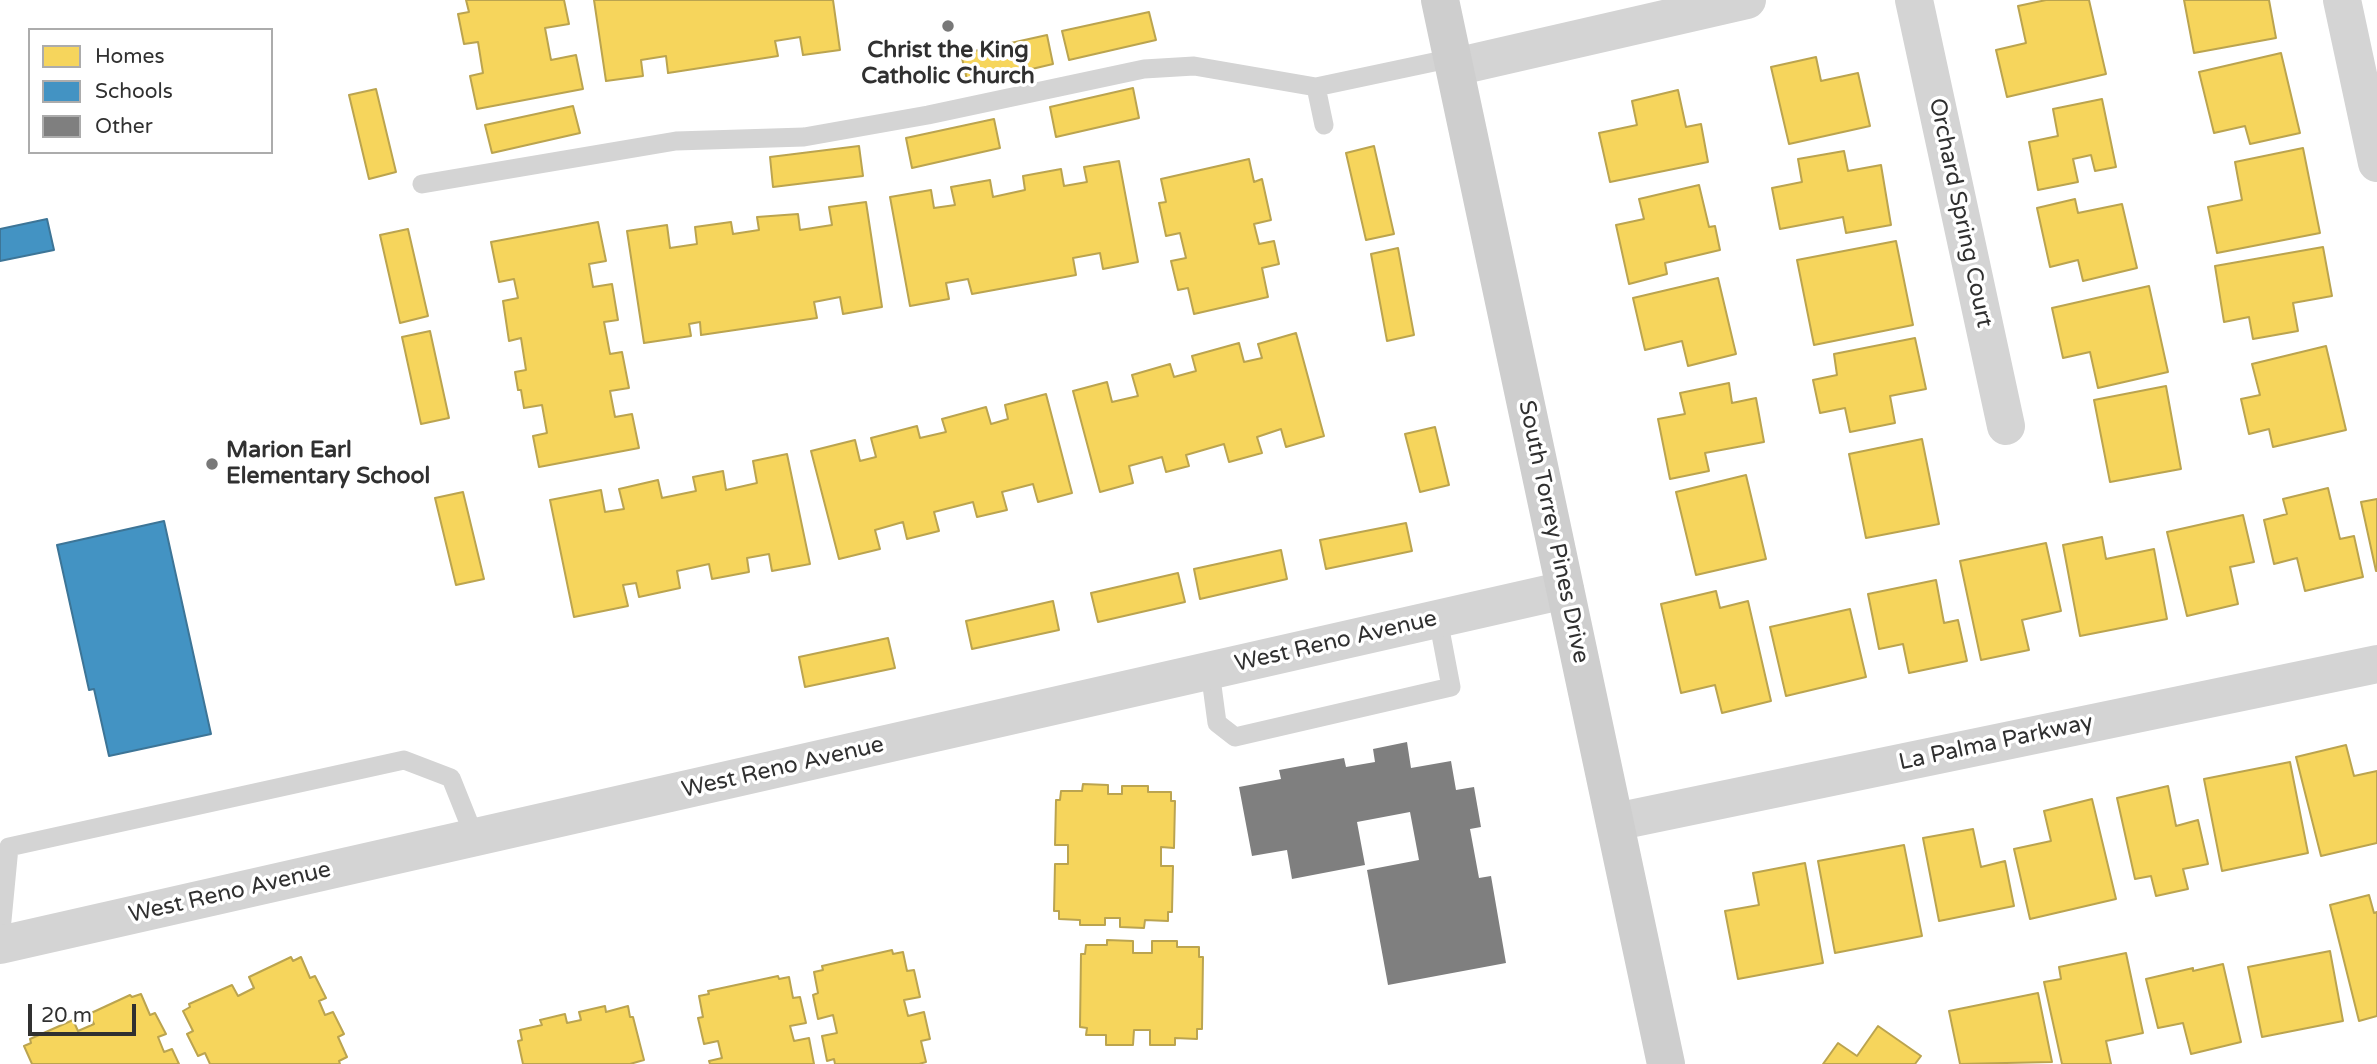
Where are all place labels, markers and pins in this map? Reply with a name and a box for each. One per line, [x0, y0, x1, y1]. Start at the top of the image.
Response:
marker: Christ the King Catholic Church [940, 18, 956, 34]
place label: Christ the King Catholic Church [861, 37, 1035, 91]
place label: Marion Earl Elementary School [226, 437, 430, 491]
marker: Marion Earl Elementary School [204, 456, 220, 472]

